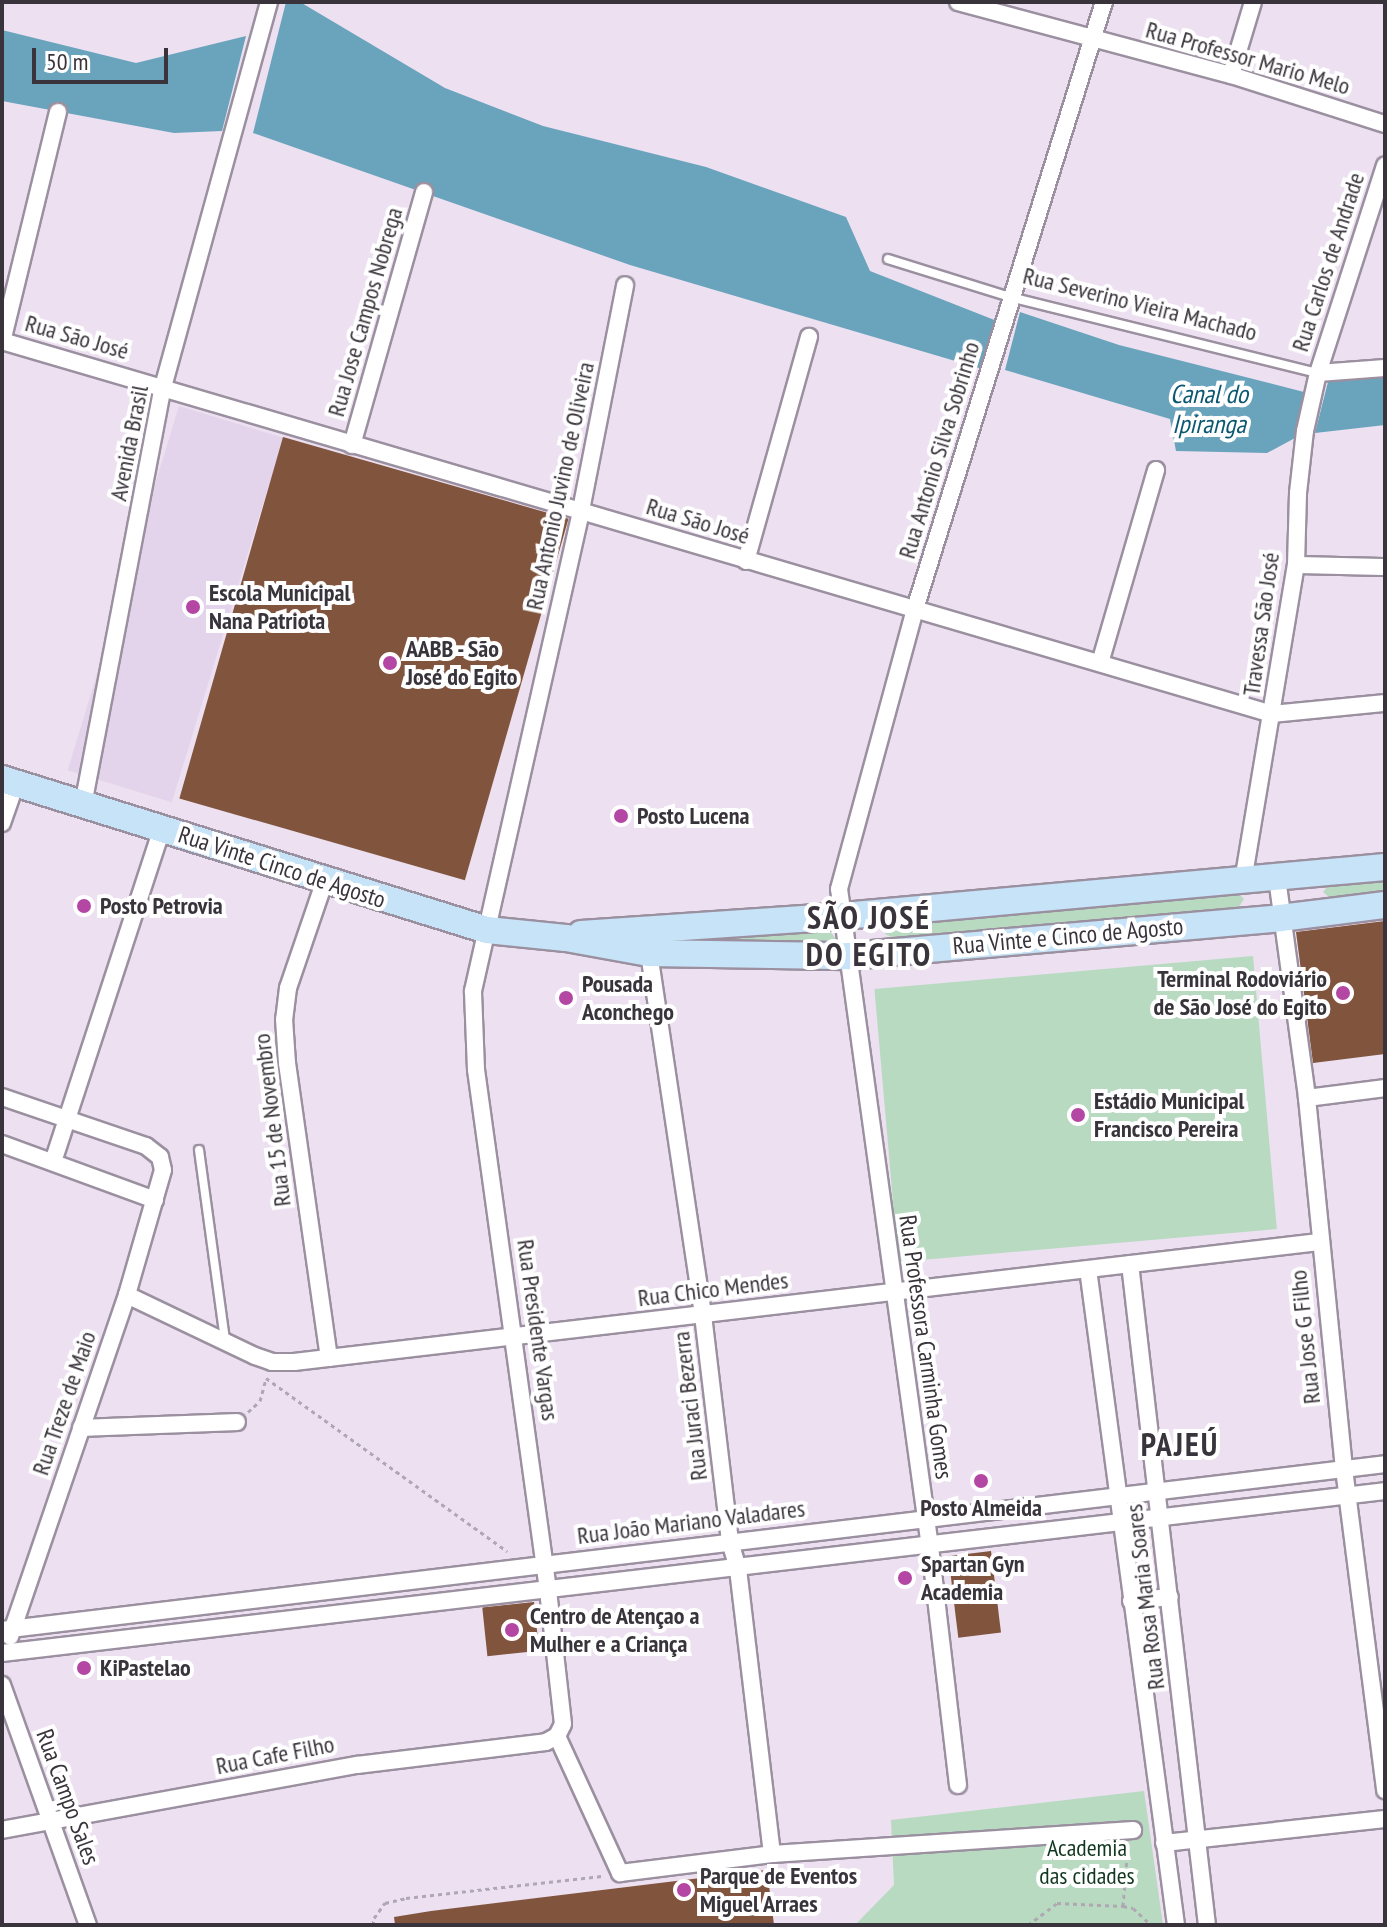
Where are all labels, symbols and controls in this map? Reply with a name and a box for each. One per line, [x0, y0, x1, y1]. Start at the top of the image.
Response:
street label: Rua Professor Mario Melo [1143, 15, 1353, 101]
scale bar [36, 32, 172, 82]
text: 50 m [46, 46, 88, 77]
street label: Rua Carlos de Andrade [1285, 169, 1371, 355]
street label: Rua Jose Campos Nobrega [321, 204, 409, 420]
street label: Rua Severino Vieira Machado [1020, 261, 1260, 347]
street label: Rua São José [22, 309, 132, 365]
street label: Rua Antonio Silva Sobrinho [892, 338, 986, 562]
street label: Rua Antonio Juvino de Oliveira [520, 359, 600, 613]
water label: Canal do Ipiranga [1170, 378, 1248, 440]
street label: Avenida Brasil [104, 383, 154, 503]
street label: Rua São José [643, 492, 753, 550]
street label: Travessa São José [1237, 550, 1285, 698]
place label: Escola Municipal Nana Patriota [209, 579, 350, 635]
marker: Escola Municipal Nana Patriota [184, 598, 202, 616]
place label: AABB - São José do Egito [406, 635, 518, 691]
marker: AABB - São José do Egito [381, 654, 399, 672]
place label: Posto Lucena [637, 802, 749, 830]
marker: Posto Lucena [612, 807, 630, 825]
street label: Rua Vinte Cinco de Agosto [174, 820, 390, 914]
place label: Posto Petrovia [100, 892, 223, 920]
marker: Posto Petrovia [75, 897, 93, 915]
district label: SÃO JOSÉ DO EGITO [806, 899, 932, 974]
street label: Rua Vinte e Cinco de Agosto [951, 912, 1185, 960]
place label: Terminal Rodoviário de São José do Egito [1154, 965, 1327, 1021]
place label: Pousada Aconchego [582, 970, 674, 1026]
marker: Terminal Rodoviário de São José do Egito [1334, 984, 1352, 1002]
marker: Pousada Aconchego [557, 989, 575, 1007]
street label: Rua 15 de Novembro [247, 1032, 297, 1208]
place label: Estádio Municipal Francisco Pereira [1094, 1087, 1244, 1143]
marker: Estádio Municipal Francisco Pereira [1069, 1106, 1087, 1124]
street label: Rua Professora Carminha Gomes [893, 1213, 959, 1481]
street label: Rua Presidente Vargas [511, 1237, 565, 1423]
street label: Rua Chico Mendes [636, 1265, 790, 1313]
street label: Rua Jose G Filho [1284, 1269, 1326, 1405]
street label: Rua Treze de Maio [26, 1327, 102, 1479]
street label: Rua Juraci Bezerra [667, 1330, 713, 1482]
district label: PAJEÚ [1141, 1425, 1219, 1463]
marker: Posto Almeida [972, 1472, 990, 1490]
street label: Rua João Mariano Valadares [575, 1494, 807, 1550]
place label: Posto Almeida [920, 1494, 1042, 1522]
street label: Rua Rosa Maria Soares [1119, 1503, 1171, 1691]
place label: Spartan Gyn Academia [921, 1550, 1025, 1606]
marker: Spartan Gyn Academia [896, 1569, 914, 1587]
place label: Centro de Atençao a Mulher e a Criança [530, 1602, 700, 1658]
marker: Centro de Atençao a Mulher e a Criança [501, 1619, 523, 1641]
place label: KiPastelao [100, 1654, 191, 1682]
marker: KiPastelao [75, 1659, 93, 1677]
street label: Rua Campo Sales [30, 1725, 106, 1869]
street label: Rua Cafe Filho [214, 1729, 336, 1781]
park label: Academia das cidades [1039, 1834, 1135, 1890]
place label: Parque de Eventos Miguel Arraes [700, 1862, 857, 1918]
marker: Parque de Eventos Miguel Arraes [675, 1881, 693, 1899]

